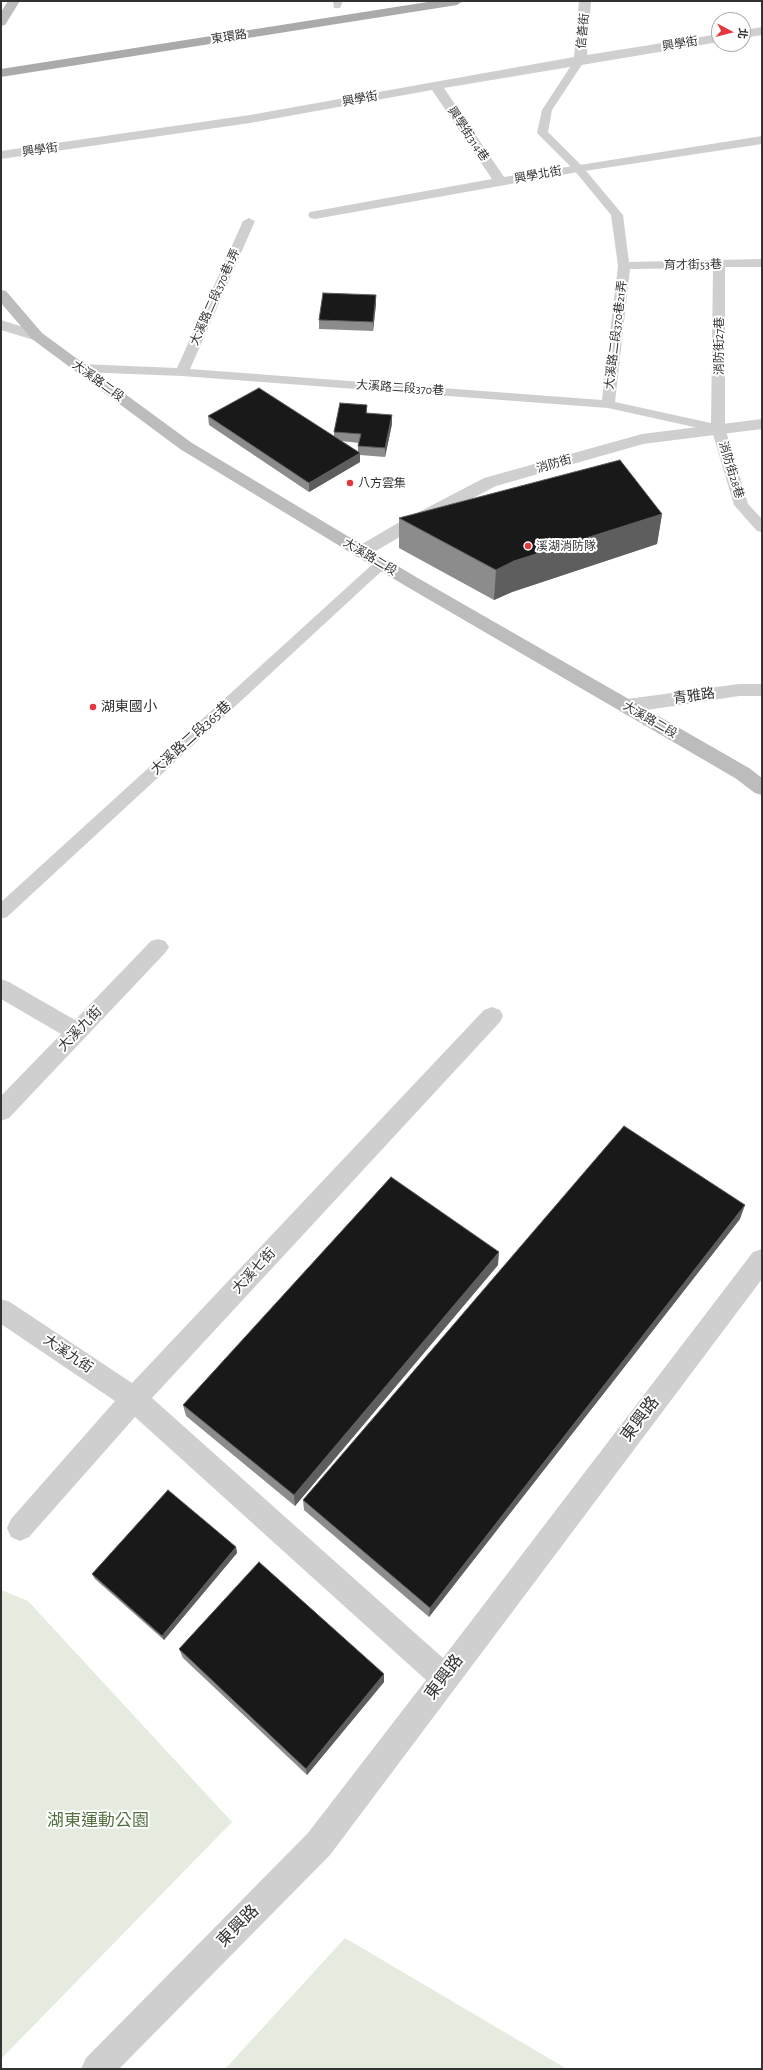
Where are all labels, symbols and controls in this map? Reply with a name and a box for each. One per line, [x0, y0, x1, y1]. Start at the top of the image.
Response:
street label: 信善街 [574, 12, 592, 50]
north arrow [711, 12, 751, 52]
street label: 東環路 [210, 27, 248, 47]
text: 北 [736, 27, 749, 40]
street label: 興學街 [661, 34, 699, 54]
street label: 興學街 [341, 89, 379, 109]
street label: 興學街314巷 [444, 104, 492, 164]
street label: 興學街 [21, 140, 59, 160]
street label: 興學北街 [513, 164, 563, 186]
street label: 大溪路二段370巷1弄 [187, 246, 243, 348]
street label: 育才街53巷 [664, 257, 722, 273]
street label: 大溪路二段370巷21弄 [602, 280, 630, 390]
street label: 消防街27巷 [712, 317, 726, 375]
street label: 大溪路二段 [69, 358, 127, 404]
street label: 大溪路二段370巷 [355, 378, 445, 398]
street label: 消防街28巷 [715, 440, 747, 500]
street label: 消防街 [535, 452, 573, 476]
place label: 八方雲集 [358, 476, 406, 490]
marker: 八方雲集 [345, 478, 355, 488]
street label: 大溪路二段 [341, 535, 399, 579]
place label: 溪湖消防隊 [536, 539, 596, 553]
marker: 溪湖消防隊 [523, 541, 533, 551]
street label: 青雅路 [672, 685, 716, 707]
street label: 大溪路二段365巷 [147, 698, 235, 778]
place label: 湖東國小 [101, 699, 157, 715]
street label: 大溪路二段 [620, 699, 680, 741]
marker: 湖東國小 [88, 702, 98, 712]
street label: 大溪九街 [55, 1003, 105, 1055]
street label: 大溪七街 [229, 1245, 279, 1297]
street label: 大溪九街 [40, 1331, 96, 1377]
street label: 東興路 [617, 1392, 663, 1446]
street label: 東興路 [421, 1650, 467, 1704]
park label: 湖東運動公園 [47, 1811, 149, 1831]
street label: 東興路 [213, 1901, 263, 1951]

